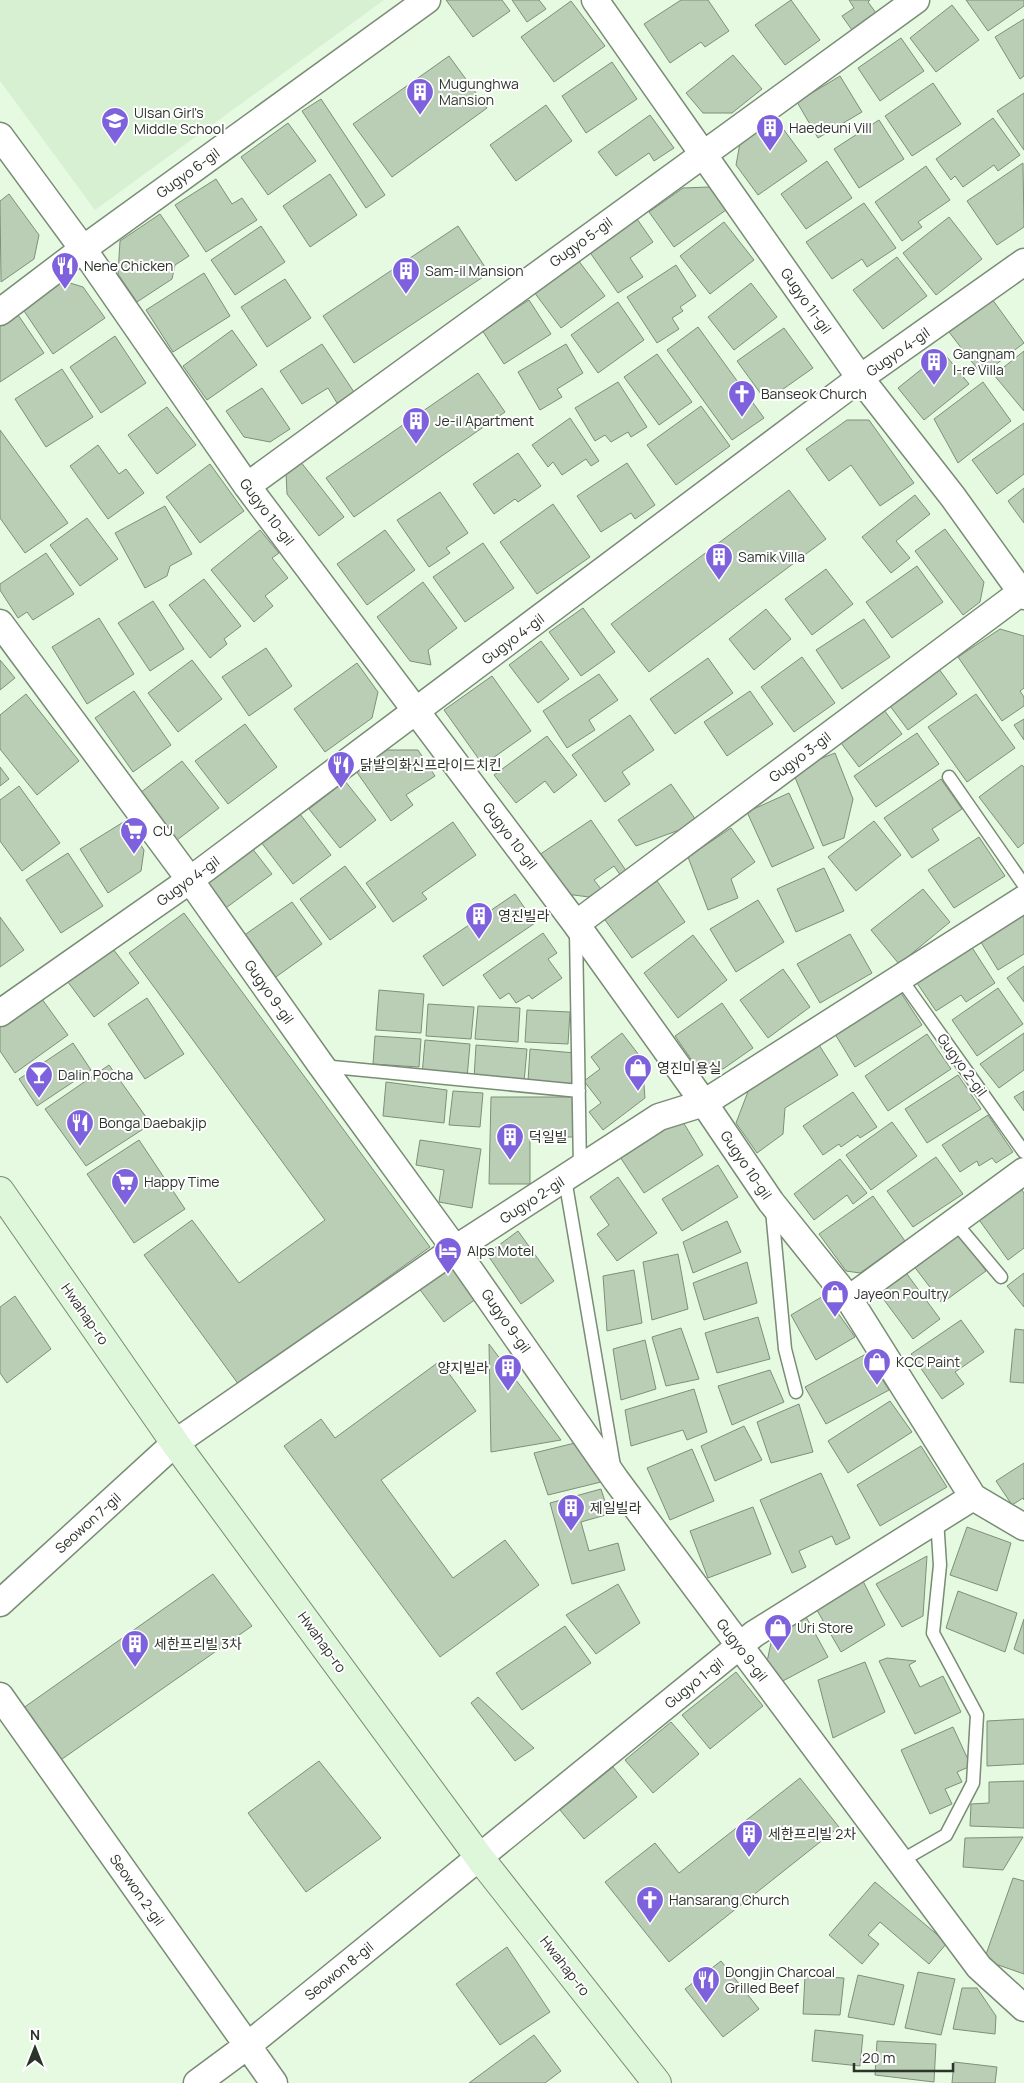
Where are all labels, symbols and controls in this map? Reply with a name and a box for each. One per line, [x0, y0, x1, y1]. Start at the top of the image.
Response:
place label: Mugunghwa Mansion [439, 74, 519, 109]
building icon: Mugunghwa Mansion [405, 77, 435, 116]
place label: Ulsan Girl's Middle School [134, 103, 224, 138]
school or university icon: Ulsan Girl's Middle School [100, 106, 130, 145]
building icon: Haedeuni Vill [755, 113, 785, 152]
place label: Haedeuni Vill [789, 118, 872, 137]
street label: Gugyo 6-gil [152, 143, 223, 202]
street label: Gugyo 5-gil [545, 212, 616, 271]
restaurant icon: Nene Chicken [50, 251, 80, 290]
place label: Nene Chicken [84, 256, 173, 275]
building icon: Sam-il Mansion [391, 256, 421, 295]
place label: Sam-il Mansion [425, 261, 524, 280]
street label: Gugyo 11-gil [777, 264, 836, 337]
street label: Gugyo 4-gil [862, 323, 933, 380]
place label: Gangnam I-re Villa [953, 344, 1015, 379]
building icon: Gangnam I-re Villa [919, 347, 949, 386]
church icon: Banseok Church [727, 379, 757, 418]
place label: Banseok Church [761, 384, 867, 403]
building icon: Je-il Apartment [401, 406, 431, 445]
place label: Je-il Apartment [435, 411, 535, 430]
street label: Gugyo 10-gil [236, 474, 299, 549]
building icon: Samik Villa [704, 542, 734, 581]
place label: Samik Villa [738, 547, 805, 566]
street label: Gugyo 4-gil [478, 609, 548, 668]
street label: Gugyo 3-gil [765, 727, 835, 786]
restaurant icon: 닭발의화신프라이드치킨 [326, 750, 356, 789]
place label: 닭발의화신프라이드치킨 [360, 755, 502, 774]
street label: Gugyo 10-gil [479, 798, 542, 873]
supermarket icon: CU [119, 816, 149, 855]
place label: CU [153, 821, 173, 840]
street label: Gugyo 4-gil [152, 851, 223, 910]
building icon: 영진빌라 [464, 901, 494, 940]
place label: 영진빌라 [498, 906, 550, 925]
street label: Gugyo 9-gil [240, 956, 298, 1027]
street label: Gugyo 2-gil [933, 1029, 992, 1100]
shop icon: 영진미용실 [623, 1053, 653, 1092]
place label: 영진미용실 [657, 1058, 721, 1077]
bar icon: Dalin Pocha [24, 1060, 54, 1099]
place label: Dalin Pocha [58, 1065, 133, 1084]
restaurant icon: Bonga Daebakjip [65, 1108, 95, 1147]
place label: Bonga Daebakjip [99, 1113, 206, 1132]
building icon: 덕일빌 [495, 1122, 525, 1161]
place label: 덕일빌 [529, 1127, 568, 1146]
street label: Gugyo 10-gil [716, 1127, 776, 1203]
supermarket icon: Happy Time [110, 1167, 140, 1206]
place label: Happy Time [144, 1172, 219, 1191]
street label: Gugyo 2-gil [496, 1172, 568, 1228]
hotel icon: Alps Motel [433, 1236, 463, 1275]
place label: Alps Motel [467, 1241, 534, 1260]
street label: Hwahap-ro [57, 1279, 114, 1348]
shop icon: Jayeon Poultry [820, 1279, 850, 1318]
place label: Jayeon Poultry [854, 1284, 949, 1303]
street label: Gugyo 9-gil [477, 1285, 535, 1356]
shop icon: KCC Paint [862, 1347, 892, 1386]
place label: KCC Paint [896, 1352, 960, 1371]
building icon: 양지빌라 [493, 1353, 523, 1392]
place label: 양지빌라 [437, 1358, 489, 1377]
street label: Seowon 7-gil [51, 1488, 125, 1557]
building icon: 제일빌라 [556, 1493, 586, 1532]
place label: 제일빌라 [590, 1498, 642, 1517]
street label: Hwahap-ro [294, 1607, 351, 1676]
shop icon: Uri Store [763, 1613, 793, 1652]
street label: Gugyo 9-gil [713, 1614, 772, 1685]
place label: Uri Store [797, 1618, 853, 1637]
building icon: 세한프리빌 3차 [120, 1629, 150, 1668]
place label: 세한프리빌 3차 [154, 1634, 242, 1653]
street label: Gugyo 1-gil [660, 1653, 727, 1712]
building icon: 세한프리빌 2차 [734, 1819, 764, 1858]
place label: 세한프리빌 2차 [768, 1824, 856, 1843]
street label: Seowon 2-gil [106, 1850, 169, 1929]
church icon: Hansarang Church [635, 1885, 665, 1924]
place label: Hansarang Church [669, 1890, 789, 1909]
street label: Hwahap-ro [536, 1932, 595, 2000]
street label: Seowon 8-gil [300, 1937, 377, 2004]
place label: Dongjin Charcoal Grilled Beef [725, 1962, 835, 1997]
restaurant icon: Dongjin Charcoal Grilled Beef [691, 1965, 721, 2004]
north arrow [10, 2023, 60, 2073]
text: N [30, 2025, 40, 2044]
scale bar [854, 2040, 953, 2072]
text: 20 m [862, 2047, 895, 2068]

